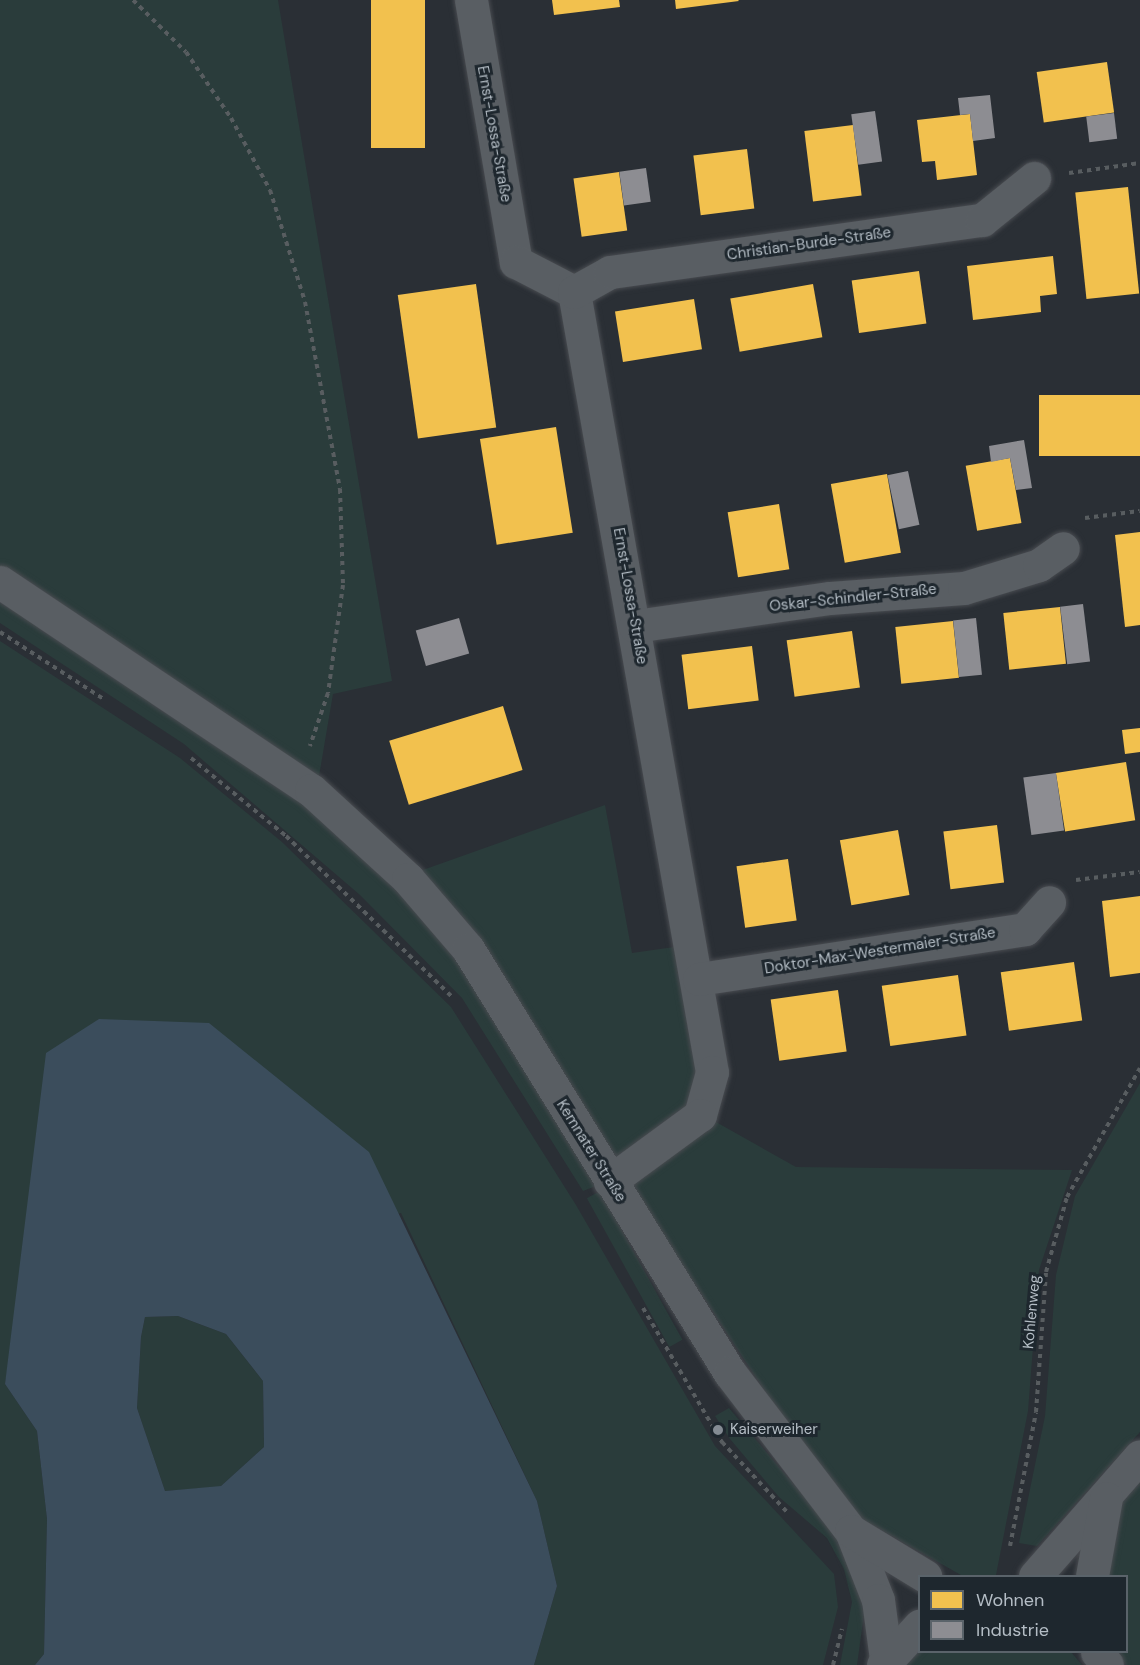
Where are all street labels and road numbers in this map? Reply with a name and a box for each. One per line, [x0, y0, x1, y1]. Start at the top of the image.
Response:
street label: Ernst-Lossa-Straße [473, 64, 515, 204]
street label: Christian-Burde-Straße [726, 224, 892, 264]
street label: Ernst-Lossa-Straße [609, 526, 651, 666]
street label: Oskar-Schindler-Straße [769, 580, 937, 616]
street label: Doktor-Max-Westermaier-Straße [763, 924, 997, 978]
street label: Kemnater Straße [552, 1097, 630, 1205]
street label: Kohlenweg [1020, 1274, 1044, 1350]

